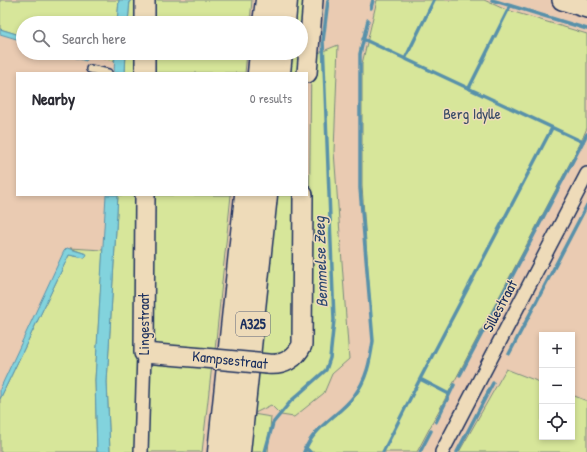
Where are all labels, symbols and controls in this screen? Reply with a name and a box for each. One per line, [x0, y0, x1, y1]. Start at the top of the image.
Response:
search box [16, 16, 308, 60]
icon: search [30, 27, 52, 49]
text: Search here [62, 28, 126, 49]
text: Nearby [32, 87, 75, 110]
text: 0 results [250, 89, 292, 107]
park label: Berg Idylle [443, 103, 501, 124]
water label: Bemmelse Zeeg [307, 215, 333, 308]
street label: Sillestraat [477, 275, 522, 336]
street label: Lingestraat [133, 292, 154, 355]
road number: A325 [236, 312, 270, 336]
map controls [539, 332, 575, 440]
button: + [539, 332, 575, 368]
street label: Kampsestraat [191, 345, 270, 374]
button: − [539, 368, 575, 404]
button: locate [539, 404, 575, 440]

